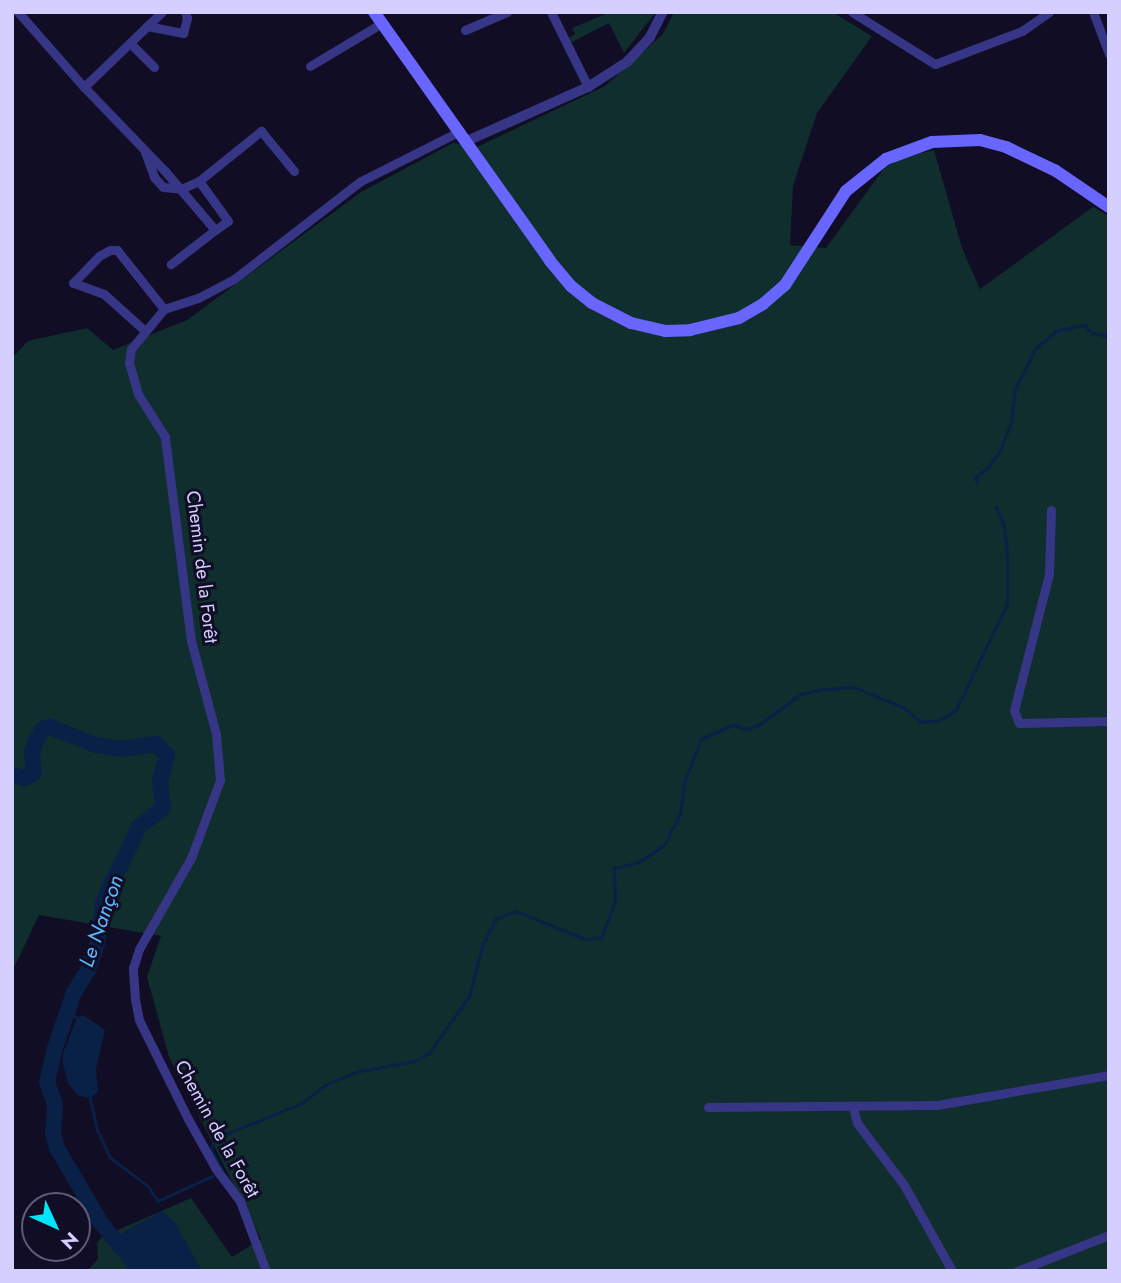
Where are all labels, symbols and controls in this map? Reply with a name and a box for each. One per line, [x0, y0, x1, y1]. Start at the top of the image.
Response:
street label: Chemin de la Forêt [181, 489, 223, 645]
water label: Le Nançon [74, 872, 128, 970]
street label: Chemin de la Forêt [170, 1056, 264, 1202]
north arrow [21, 1192, 91, 1262]
text: N [55, 1226, 85, 1256]

